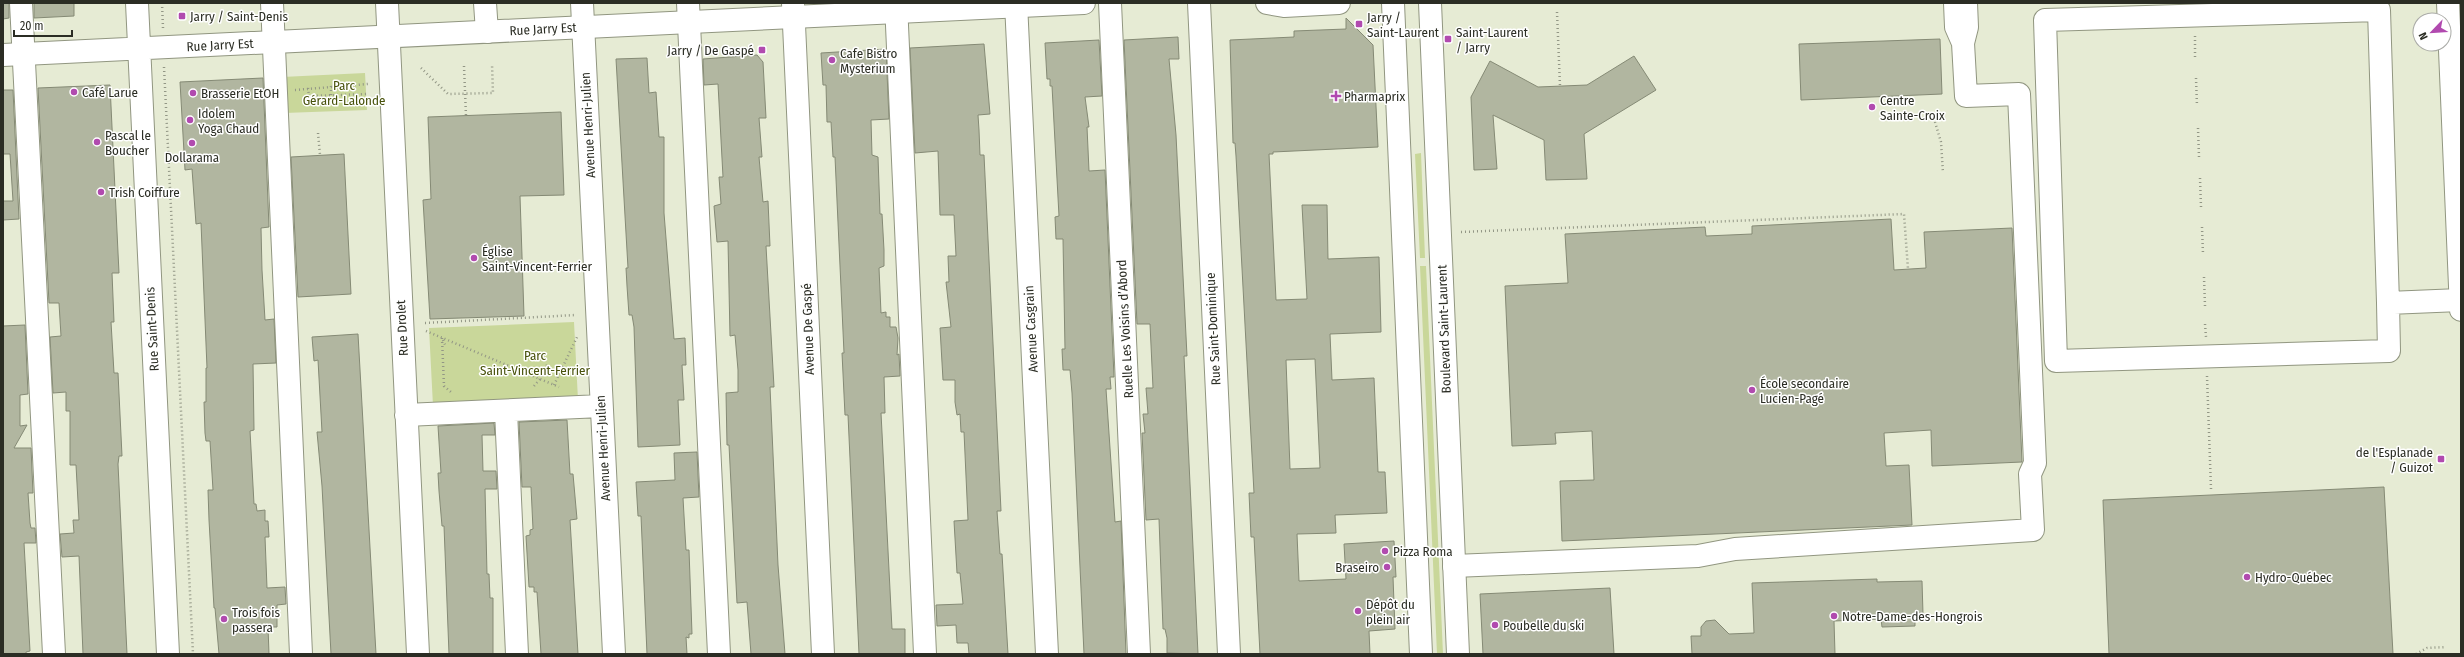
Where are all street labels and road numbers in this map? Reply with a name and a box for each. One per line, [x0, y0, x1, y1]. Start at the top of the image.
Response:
street label: Rue Jarry Est [509, 20, 578, 38]
street label: Rue Jarry Est [186, 36, 255, 54]
street label: Avenue Henri-Julien [578, 72, 598, 178]
street label: Ruelle Les Voisins d’Abord [1114, 259, 1136, 399]
street label: Boulevard Saint-Laurent [1434, 264, 1454, 394]
street label: Rue Saint-Dominique [1203, 272, 1223, 386]
street label: Avenue De Gaspé [799, 283, 817, 375]
street label: Avenue Casgrain [1021, 285, 1041, 373]
street label: Rue Saint-Denis [142, 286, 162, 372]
street label: Rue Drolet [393, 299, 411, 356]
street label: Avenue Henri-Julien [593, 395, 613, 501]

